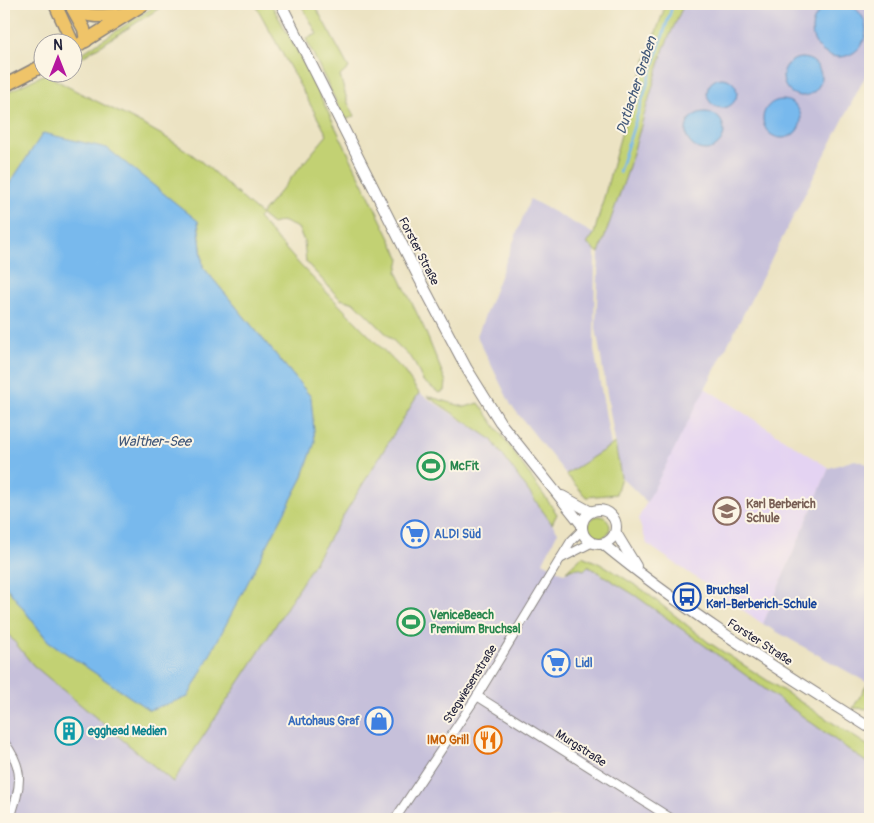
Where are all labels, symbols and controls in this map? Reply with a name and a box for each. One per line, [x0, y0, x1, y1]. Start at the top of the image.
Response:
north arrow [32, 32, 82, 82]
water label: Dutlacher Graben [613, 33, 661, 136]
text: N [53, 37, 63, 54]
street label: Forster Straße [395, 215, 442, 288]
water label: Walther-See [117, 433, 193, 450]
sports icon: McFit [416, 451, 446, 481]
place label: McFit [450, 459, 480, 474]
school or university icon: Karl Berberich Schule [712, 496, 742, 526]
place label: Karl Berberich Schule [746, 497, 816, 526]
supermarket icon: ALDI Süd [400, 519, 430, 549]
place label: ALDI Süd [434, 527, 481, 542]
bus stop icon: Bruchsal Karl-Berberich-Schule [672, 582, 702, 612]
place label: Bruchsal Karl-Berberich-Schule [706, 583, 818, 612]
sports icon: VeniceBeach Premium Bruchsal [396, 607, 426, 637]
place label: VeniceBeach Premium Bruchsal [430, 608, 521, 637]
street label: Forster Straße [724, 616, 795, 669]
street label: Stegwiesenstraße [440, 642, 501, 726]
supermarket icon: Lidl [541, 648, 571, 678]
place label: Lidl [575, 656, 593, 671]
shop icon: Autohaus Graf [364, 706, 394, 736]
place label: Autohaus Graf [288, 714, 360, 729]
building icon: egghead Medien [54, 716, 84, 746]
place label: egghead Medien [87, 724, 167, 739]
restaurant icon: IMO Grill [473, 725, 503, 755]
street label: Murgstraße [553, 726, 609, 770]
place label: IMO Grill [427, 733, 469, 748]

